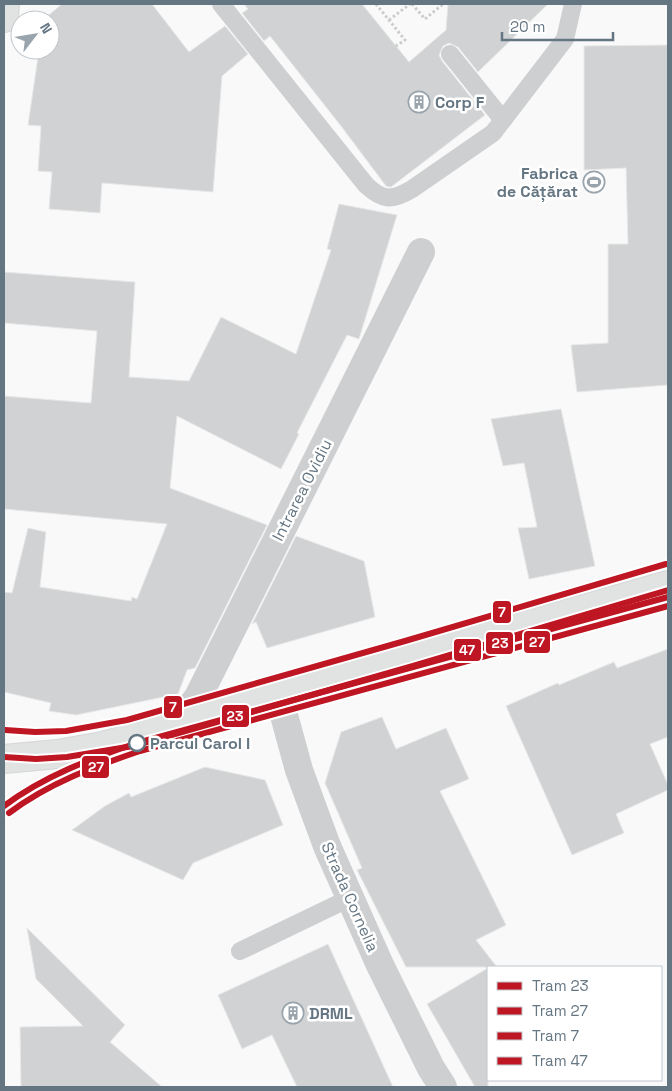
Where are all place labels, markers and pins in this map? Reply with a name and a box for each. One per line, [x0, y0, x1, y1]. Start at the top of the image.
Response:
building icon: Corp F [407, 90, 431, 114]
place label: Corp F [435, 92, 485, 113]
place label: Fabrica de Cățărat [497, 163, 578, 202]
sports icon: Fabrica de Cățărat [582, 170, 606, 194]
place label: Parcul Carol I [150, 733, 250, 754]
marker: Parcul Carol I [128, 734, 146, 752]
building icon: DRML [281, 1001, 305, 1025]
place label: DRML [309, 1003, 353, 1024]

